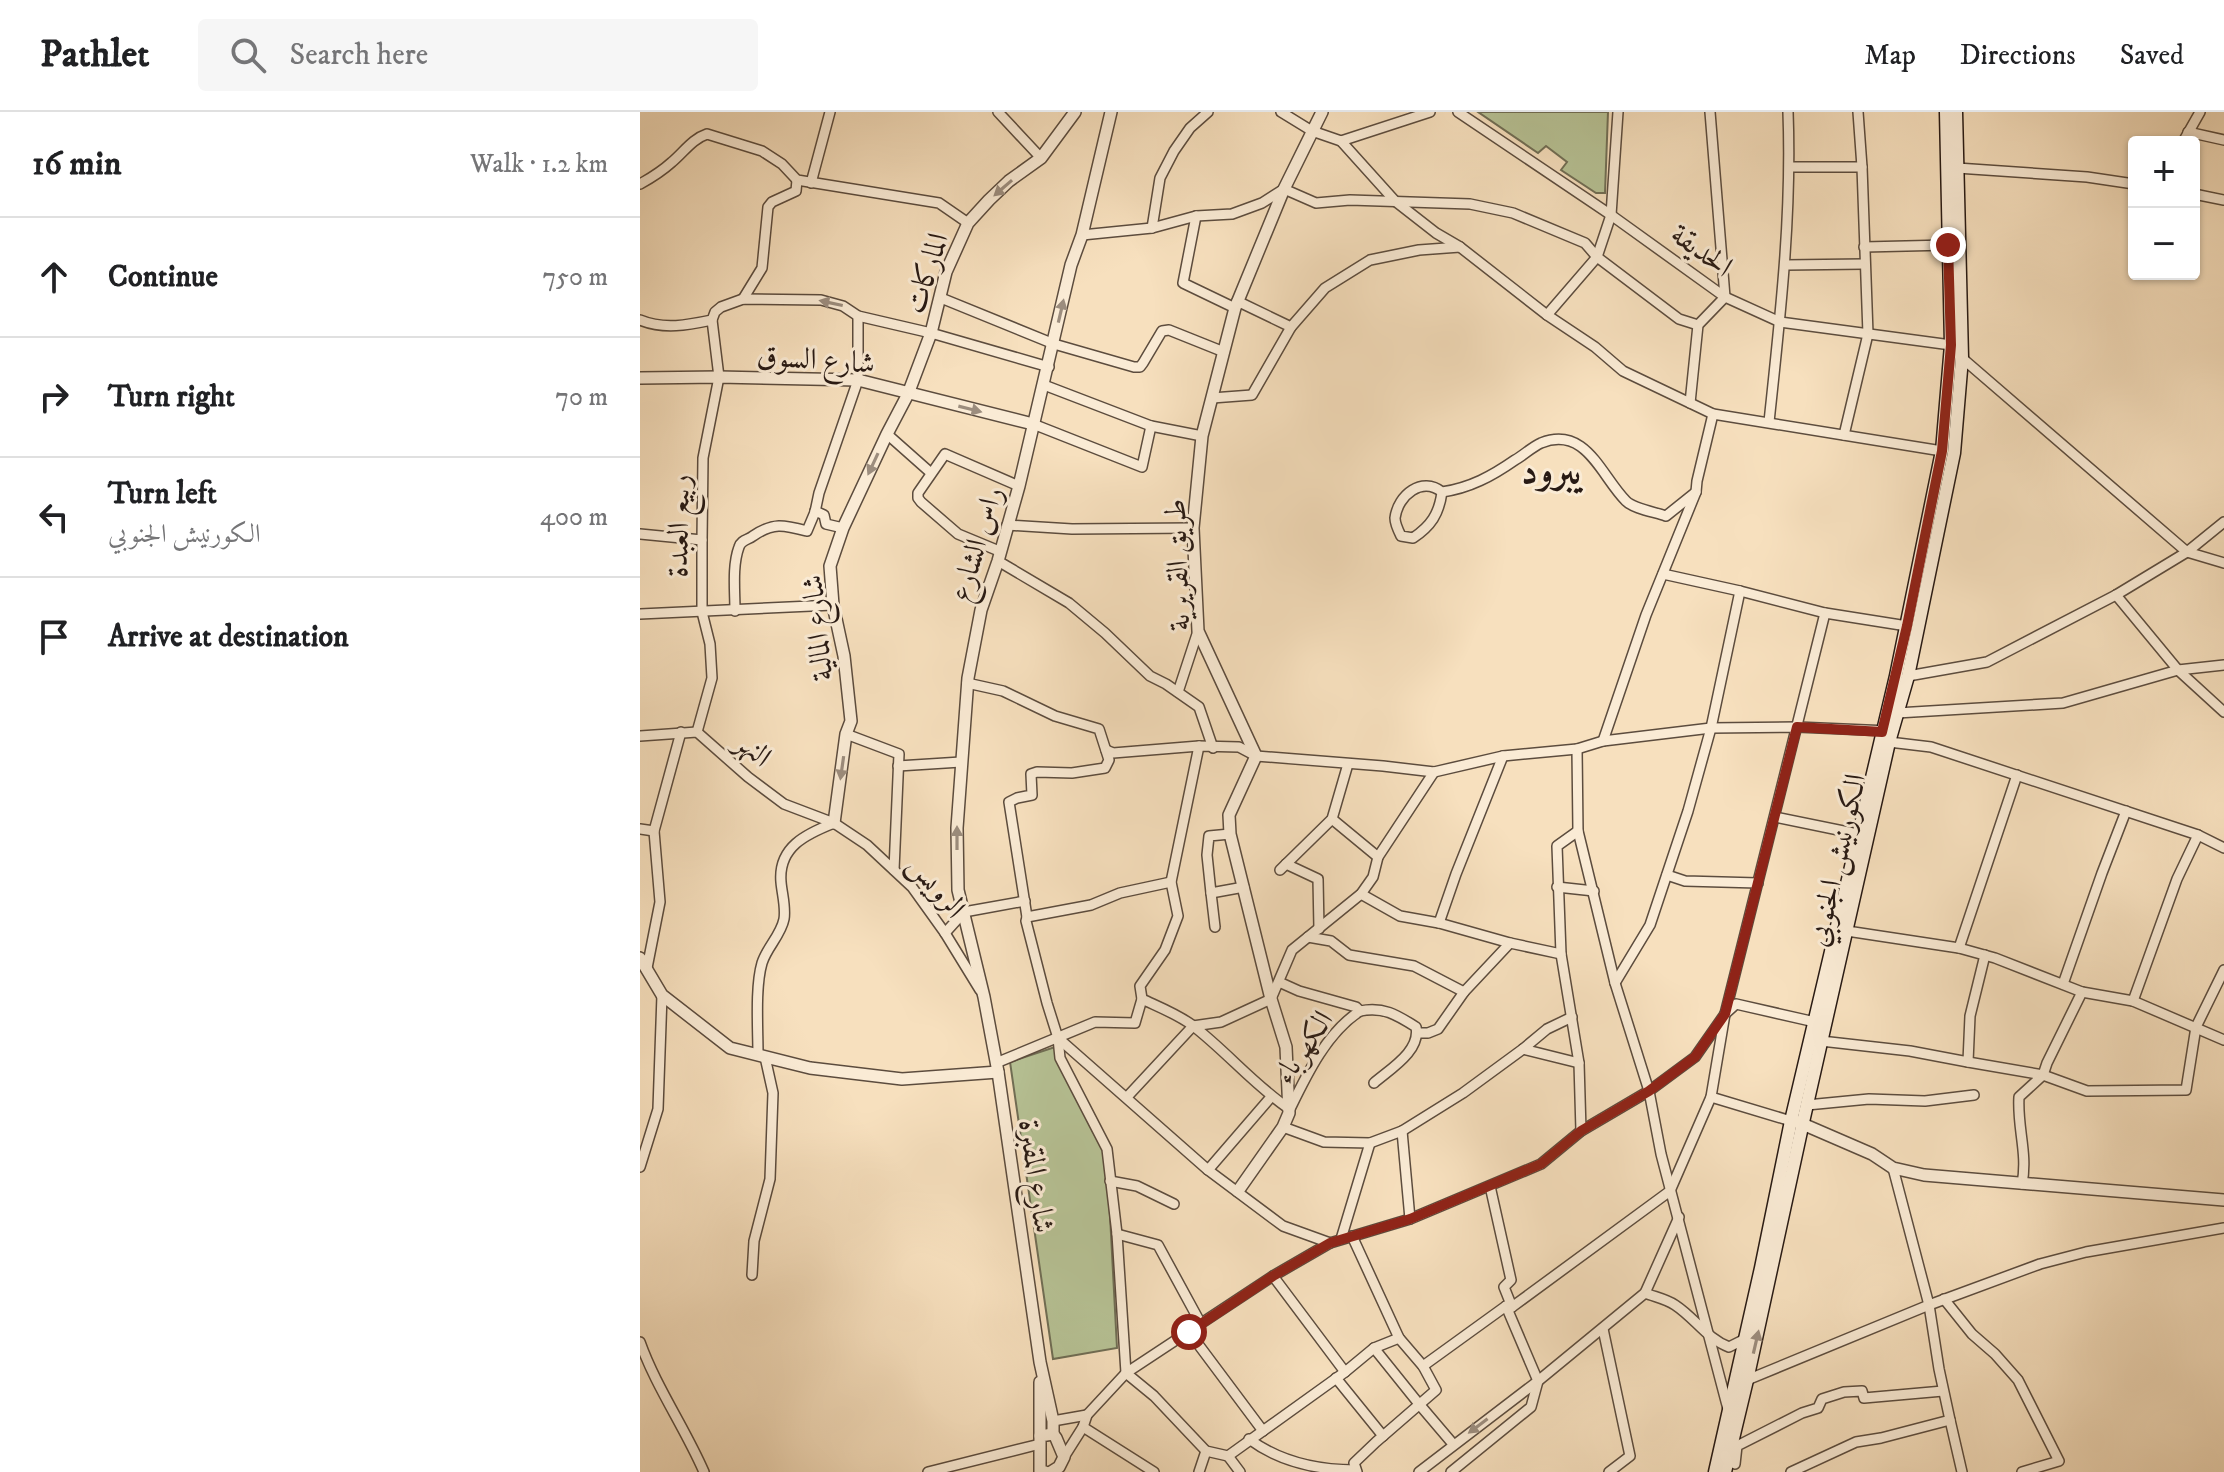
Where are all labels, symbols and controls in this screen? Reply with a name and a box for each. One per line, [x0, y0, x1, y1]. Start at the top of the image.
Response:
search box [198, 19, 758, 91]
text: Pathlet [40, 31, 150, 79]
icon: search [226, 33, 270, 77]
text: Search here [290, 37, 428, 74]
text: Map [1864, 38, 1916, 73]
text: Directions [1960, 38, 2076, 73]
text: Saved [2120, 38, 2184, 73]
map controls [2128, 136, 2200, 280]
button: + [2128, 136, 2200, 208]
text: 16 min [32, 143, 121, 185]
text: Walk · 1.2 km [470, 148, 608, 181]
one-way arrow [993, 178, 1012, 196]
button: − [2128, 208, 2200, 280]
street label: الحديقة [1663, 216, 1739, 286]
route end [1930, 227, 1966, 263]
street label: الماركات [897, 228, 958, 318]
icon: ahead [32, 255, 76, 299]
text: Continue [108, 259, 218, 296]
text: 750 m [542, 261, 608, 294]
one-way arrow [818, 297, 843, 309]
one-way arrow [1055, 298, 1068, 323]
street label: شارع السوق [755, 338, 876, 388]
icon: right [32, 375, 76, 419]
text: Turn right [108, 379, 235, 416]
text: 70 m [555, 381, 608, 414]
one-way arrow [958, 403, 983, 416]
district label: يبرود [1521, 448, 1584, 496]
one-way arrow [866, 452, 880, 475]
street label: ربيع العبدة [660, 474, 706, 578]
text: Turn left [108, 476, 217, 513]
street label: راس الشارع [942, 482, 1017, 608]
icon: left [32, 495, 76, 539]
street label: طريق القريرية [1158, 498, 1199, 632]
text: 400 m [540, 501, 608, 534]
text: الكورنيش الجنوبي [108, 518, 261, 551]
street label: شارع المالية [795, 572, 847, 683]
icon: arrive [32, 615, 76, 659]
text: Arrive at destination [108, 619, 349, 656]
street label: النهر [725, 723, 779, 776]
one-way arrow [835, 756, 848, 781]
street label: الكورنيش الجنوبي [1800, 770, 1879, 951]
one-way arrow [951, 825, 963, 850]
street label: الرويس [899, 847, 973, 926]
street label: الكهرباء [1266, 1004, 1342, 1092]
street label: شارع المقبرة [1004, 1117, 1062, 1236]
route start [1171, 1314, 1207, 1350]
one-way arrow [1750, 1329, 1763, 1354]
one-way arrow [1468, 1417, 1488, 1433]

